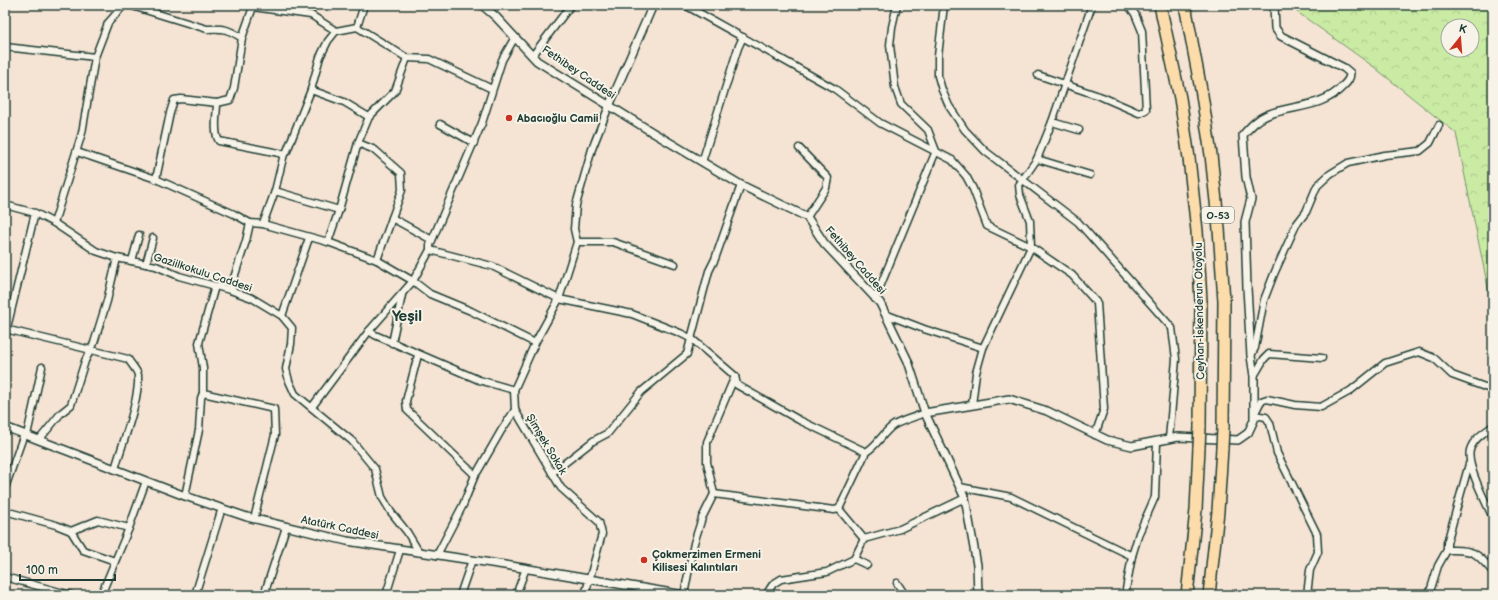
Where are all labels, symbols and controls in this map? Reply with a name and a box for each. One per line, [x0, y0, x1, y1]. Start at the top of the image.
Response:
north arrow [1440, 18, 1480, 58]
text: K [1457, 22, 1469, 36]
street label: Fethibey Caddesi [540, 43, 618, 102]
place label: Abacıoğlu Camii [516, 112, 599, 125]
marker: Abacıoğlu Camii [504, 113, 514, 123]
road number: O-53 [1202, 207, 1234, 223]
street label: Fethibey Caddesi [823, 224, 889, 297]
street label: Ceyhan-İskenderun Otoyolu [1192, 242, 1207, 380]
street label: Gaziilkokulu Caddesi [152, 250, 254, 295]
district label: Yeşil [392, 307, 422, 326]
street label: Şimşek Sokak [523, 412, 570, 477]
street label: Atatürk Caddesi [300, 513, 380, 542]
place label: Çokmerzimen Ermeni Kilisesi Kalıntıları [652, 548, 761, 574]
marker: Çokmerzimen Ermeni Kilisesi Kalıntıları [639, 555, 649, 565]
scale bar [20, 556, 115, 582]
text: 100 m [26, 563, 58, 578]

